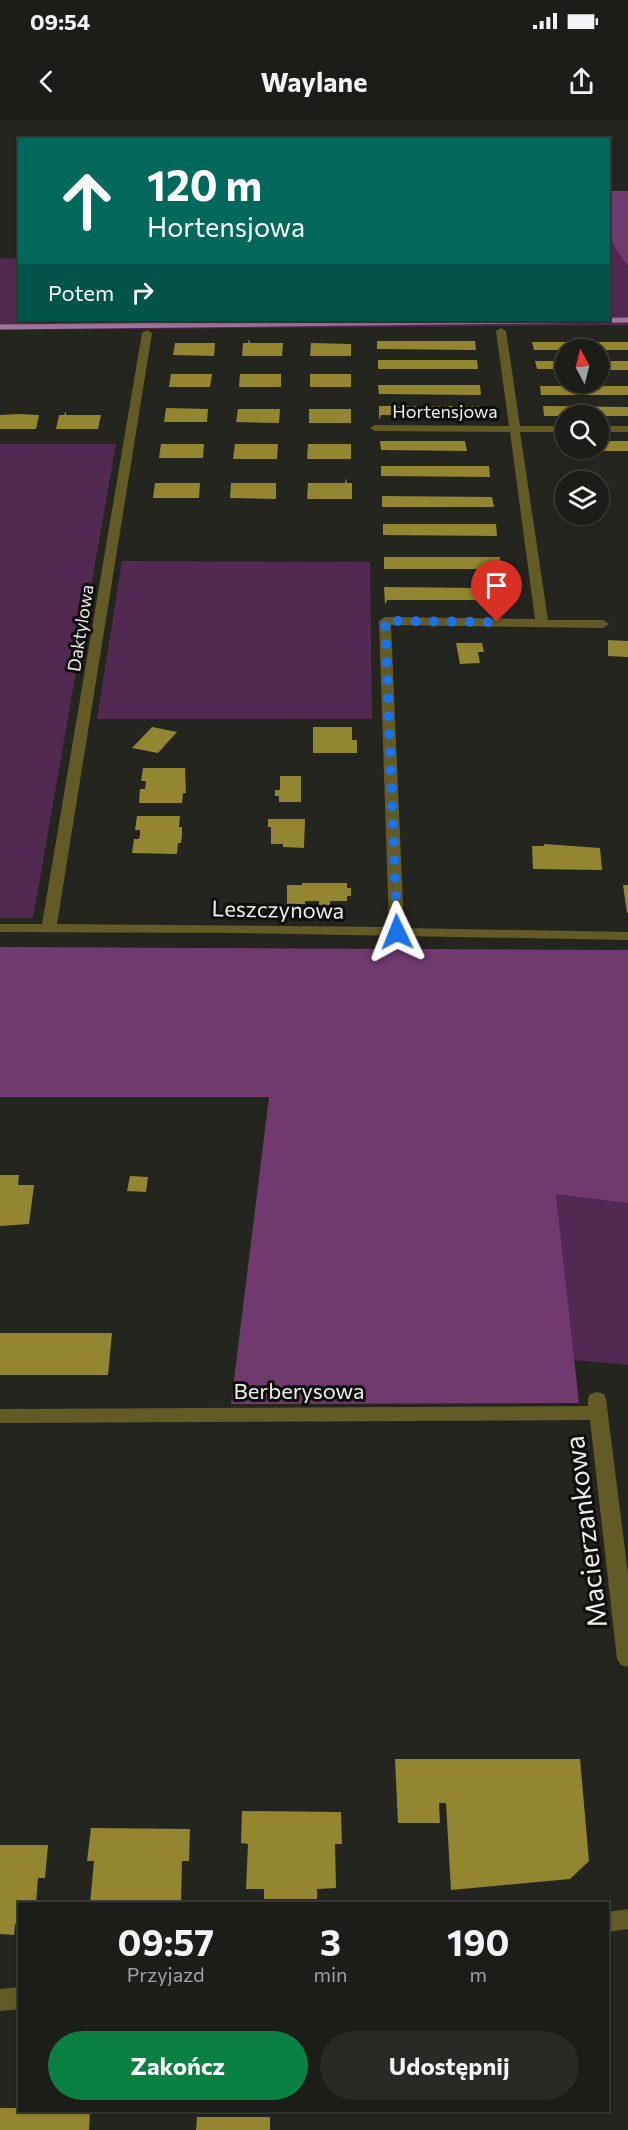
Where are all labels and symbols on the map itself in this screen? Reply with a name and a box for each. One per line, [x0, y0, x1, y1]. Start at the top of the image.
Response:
north arrow [555, 339, 609, 393]
street label: Hortensjowa [392, 400, 498, 422]
pin [471, 560, 522, 622]
street label: Daktylowa [62, 583, 98, 673]
street label: Leszczynowa [211, 894, 345, 924]
position arrow [365, 900, 429, 964]
street label: Berberysowa [234, 1377, 364, 1404]
street label: Macierzankowa [557, 1434, 613, 1630]

